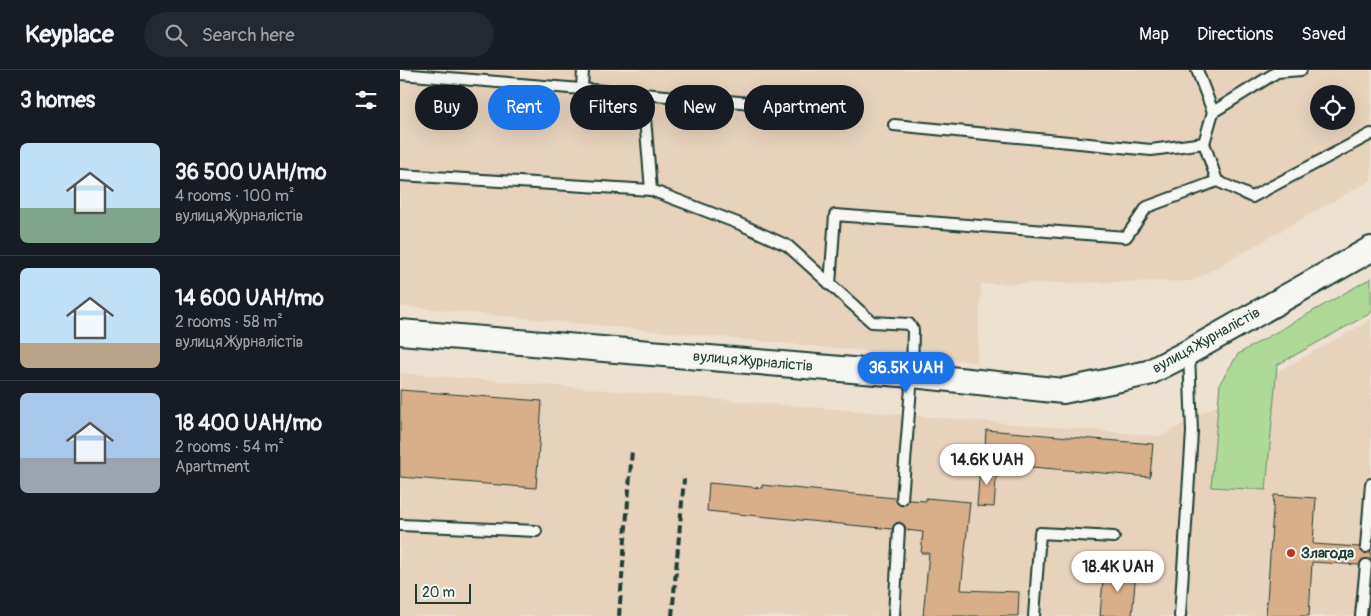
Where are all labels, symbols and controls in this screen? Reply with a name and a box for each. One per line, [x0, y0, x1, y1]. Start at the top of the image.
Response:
search box [144, 12, 494, 57]
text: Keyplace [25, 20, 114, 49]
icon: search [162, 21, 190, 49]
text: Search here [202, 23, 295, 47]
text: Map [1139, 23, 1169, 46]
text: Directions [1197, 23, 1273, 46]
text: Saved [1301, 23, 1346, 46]
chip: Buy [415, 85, 478, 130]
chip: Rent [488, 85, 560, 130]
chip: Filters [570, 85, 655, 130]
chip: New [665, 85, 734, 130]
chip: Apartment [744, 85, 864, 130]
map controls [1310, 85, 1355, 130]
button: locate [1310, 85, 1355, 130]
icon: filters [352, 86, 380, 114]
text: 3 homes [20, 87, 95, 114]
text: 36 500 UAH/mo [175, 159, 326, 186]
icon: home [60, 163, 120, 223]
text: 4 rooms · 100 m² [175, 186, 294, 206]
text: вулиця Журналістів [175, 206, 303, 226]
text: 14 600 UAH/mo [175, 285, 324, 312]
icon: home [60, 288, 120, 348]
street label: вулиця Журналістів [1149, 303, 1264, 378]
text: 2 rooms · 58 m² [175, 312, 283, 332]
text: вулиця Журналістів [175, 332, 303, 352]
street label: вулиця Журналістів [692, 347, 814, 376]
pin: 36.5K UAH [849, 352, 963, 394]
text: 36.5K UAH [869, 358, 943, 378]
text: 18 400 UAH/mo [175, 410, 322, 437]
icon: home [60, 413, 120, 473]
text: 2 rooms · 54 m² [175, 437, 284, 457]
pin: 14.6K UAH [930, 444, 1044, 486]
text: 14.6K UAH [951, 450, 1023, 470]
text: Apartment [175, 457, 250, 477]
place label: Злагода [1301, 544, 1354, 563]
marker: Злагода [1285, 547, 1297, 559]
pin: 18.4K UAH [1061, 550, 1175, 593]
text: 18.4K UAH [1082, 557, 1154, 577]
scale bar [415, 581, 471, 604]
text: 20 m [422, 584, 455, 601]

